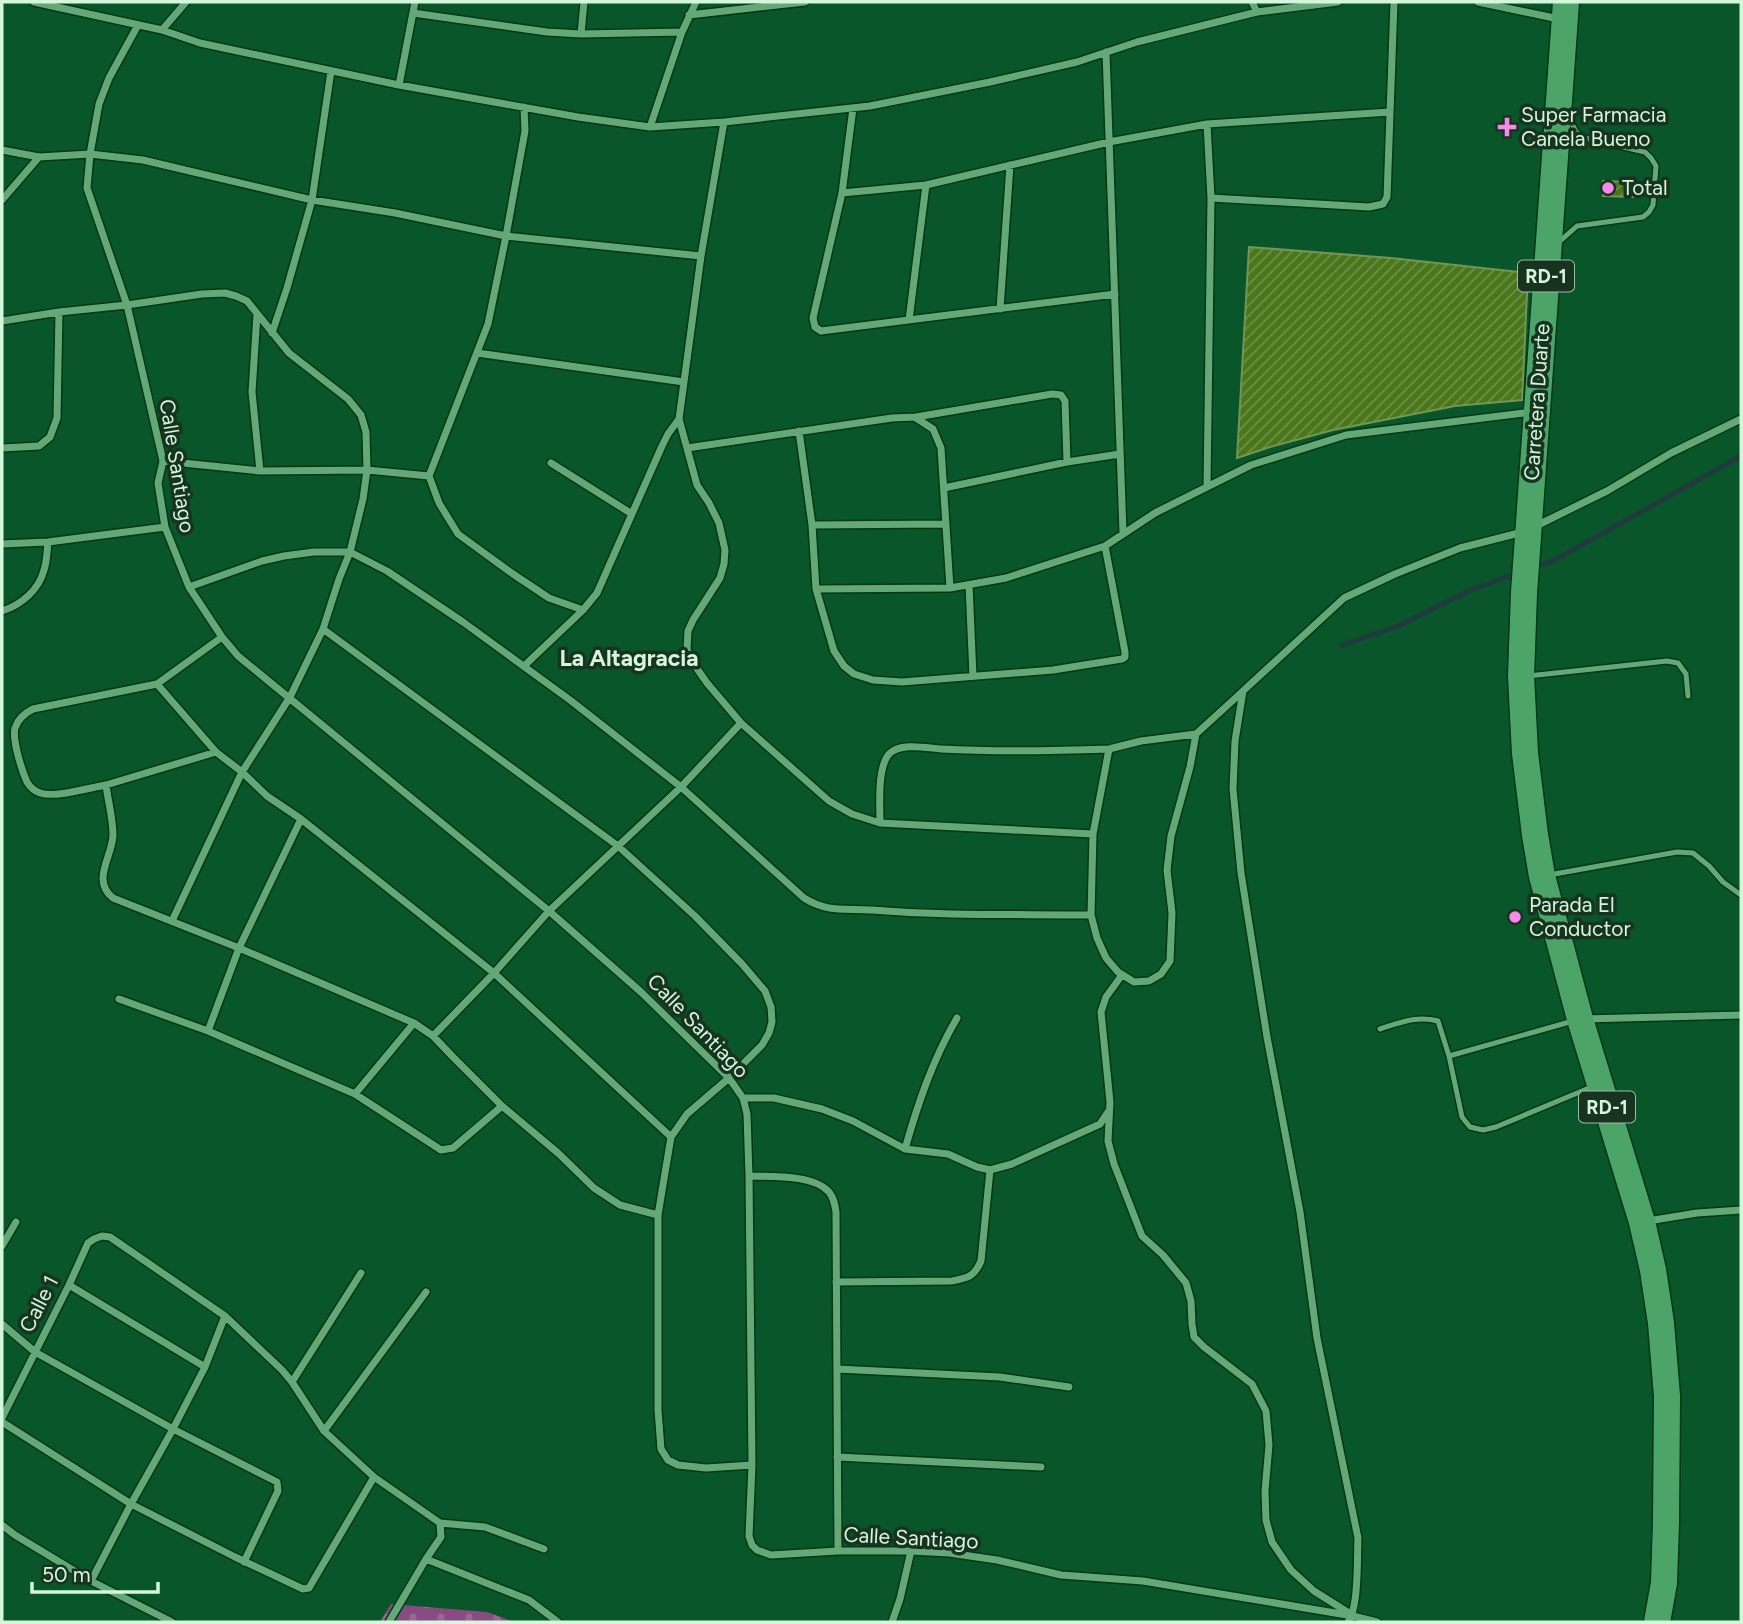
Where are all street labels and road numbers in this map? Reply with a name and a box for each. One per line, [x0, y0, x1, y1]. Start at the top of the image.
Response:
road number: RD-1 [1518, 260, 1574, 292]
street label: Carretera Duarte [1519, 323, 1554, 481]
street label: Calle Santiago [155, 397, 200, 535]
street label: Calle Santiago [642, 968, 754, 1083]
road number: RD-1 [1579, 1092, 1635, 1122]
street label: Calle 1 [14, 1271, 63, 1336]
street label: Calle Santiago [843, 1521, 979, 1554]

